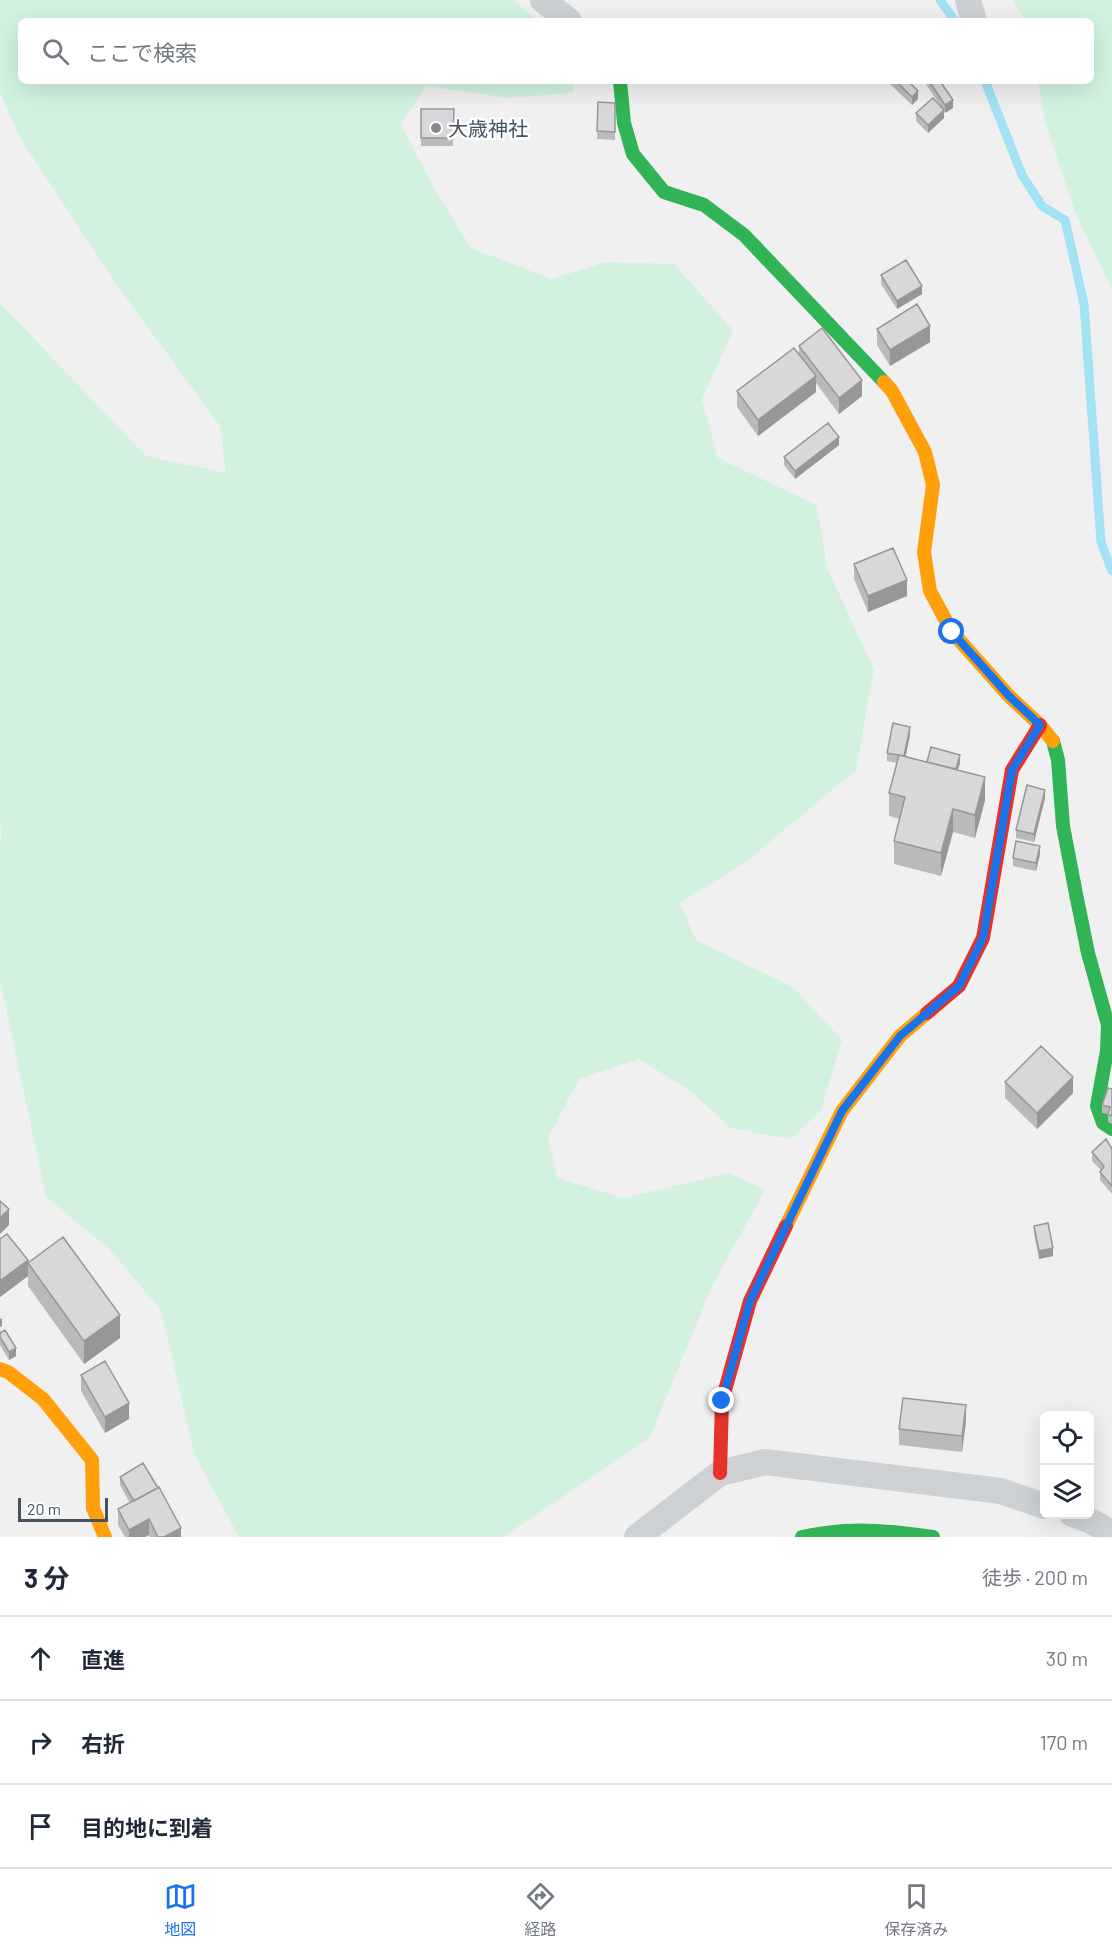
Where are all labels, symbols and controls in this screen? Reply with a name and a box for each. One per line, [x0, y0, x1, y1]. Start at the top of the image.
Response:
search box [18, 18, 1094, 84]
icon: search [39, 35, 72, 68]
text: ここで検索 [87, 39, 197, 65]
place label: 大歳神社 [448, 116, 528, 140]
marker: 大歳神社 [429, 121, 443, 135]
route start [938, 618, 964, 644]
route end [708, 1387, 734, 1413]
map controls [1040, 1411, 1094, 1519]
button: locate [1040, 1411, 1094, 1465]
button: layers [1040, 1465, 1094, 1519]
scale bar [18, 1495, 108, 1522]
text: 20 m [27, 1499, 61, 1518]
text: 3 分 [24, 1562, 69, 1593]
text: 徒歩 · 200 m [982, 1565, 1088, 1589]
icon: ahead [24, 1642, 57, 1675]
text: 直進 [81, 1646, 125, 1672]
text: 30 m [1046, 1646, 1088, 1670]
icon: right [24, 1726, 57, 1759]
text: 右折 [81, 1730, 125, 1756]
text: 170 m [1040, 1730, 1088, 1754]
icon: arrive [24, 1810, 57, 1843]
text: 目的地に到着 [81, 1814, 213, 1840]
tab: 地図 [164, 1880, 197, 1940]
tab: 経路 [524, 1880, 557, 1940]
tab: 保存済み [884, 1880, 948, 1940]

